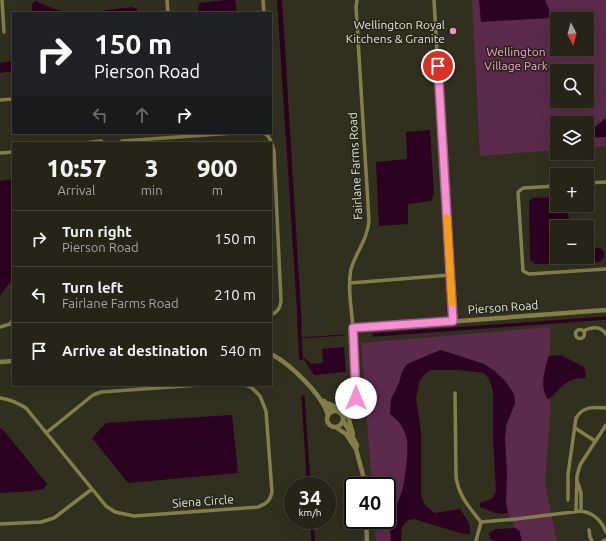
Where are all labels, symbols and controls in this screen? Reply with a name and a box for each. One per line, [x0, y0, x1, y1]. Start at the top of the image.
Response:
north arrow [550, 12, 594, 56]
map controls [550, 12, 594, 264]
place label: Wellington Royal Kitchens & Granite [346, 18, 445, 45]
marker: Wellington Royal Kitchens & Granite [448, 26, 458, 36]
icon: right [28, 28, 80, 80]
text: 150 m [94, 28, 172, 59]
park label: Wellington Village Park [484, 45, 548, 72]
pin [421, 49, 455, 83]
icon: arrive [427, 55, 449, 77]
text: Pierson Road [94, 61, 200, 81]
button: search [550, 64, 594, 108]
icon: left [89, 104, 111, 126]
icon: ahead [131, 104, 153, 126]
icon: right [173, 104, 195, 126]
street label: Fairlane Farms Road [346, 112, 364, 220]
button: layers [550, 116, 594, 160]
text: 10:57 [46, 155, 106, 182]
text: 3 [145, 155, 158, 182]
text: 900 [197, 155, 238, 182]
button: + [550, 168, 594, 212]
text: Arrival [57, 183, 95, 197]
text: min [141, 183, 163, 197]
text: m [212, 183, 223, 197]
button: − [550, 220, 594, 264]
text: Turn right [62, 223, 132, 240]
icon: right [28, 228, 50, 250]
text: 150 m [214, 230, 256, 247]
text: Pierson Road [62, 240, 139, 254]
text: Turn left [62, 279, 123, 296]
icon: left [28, 284, 50, 306]
text: 210 m [214, 286, 256, 303]
text: Fairlane Farms Road [62, 296, 179, 310]
street label: Pierson Road [467, 298, 539, 316]
icon: arrive [28, 340, 50, 362]
text: Arrive at destination [62, 342, 208, 359]
text: 540 m [220, 342, 262, 359]
position arrow [335, 377, 377, 419]
speed limit sign: 40 [344, 477, 396, 529]
text: 34 [299, 486, 321, 509]
street label: Siena Circle [172, 492, 234, 510]
text: km/h [298, 507, 322, 518]

